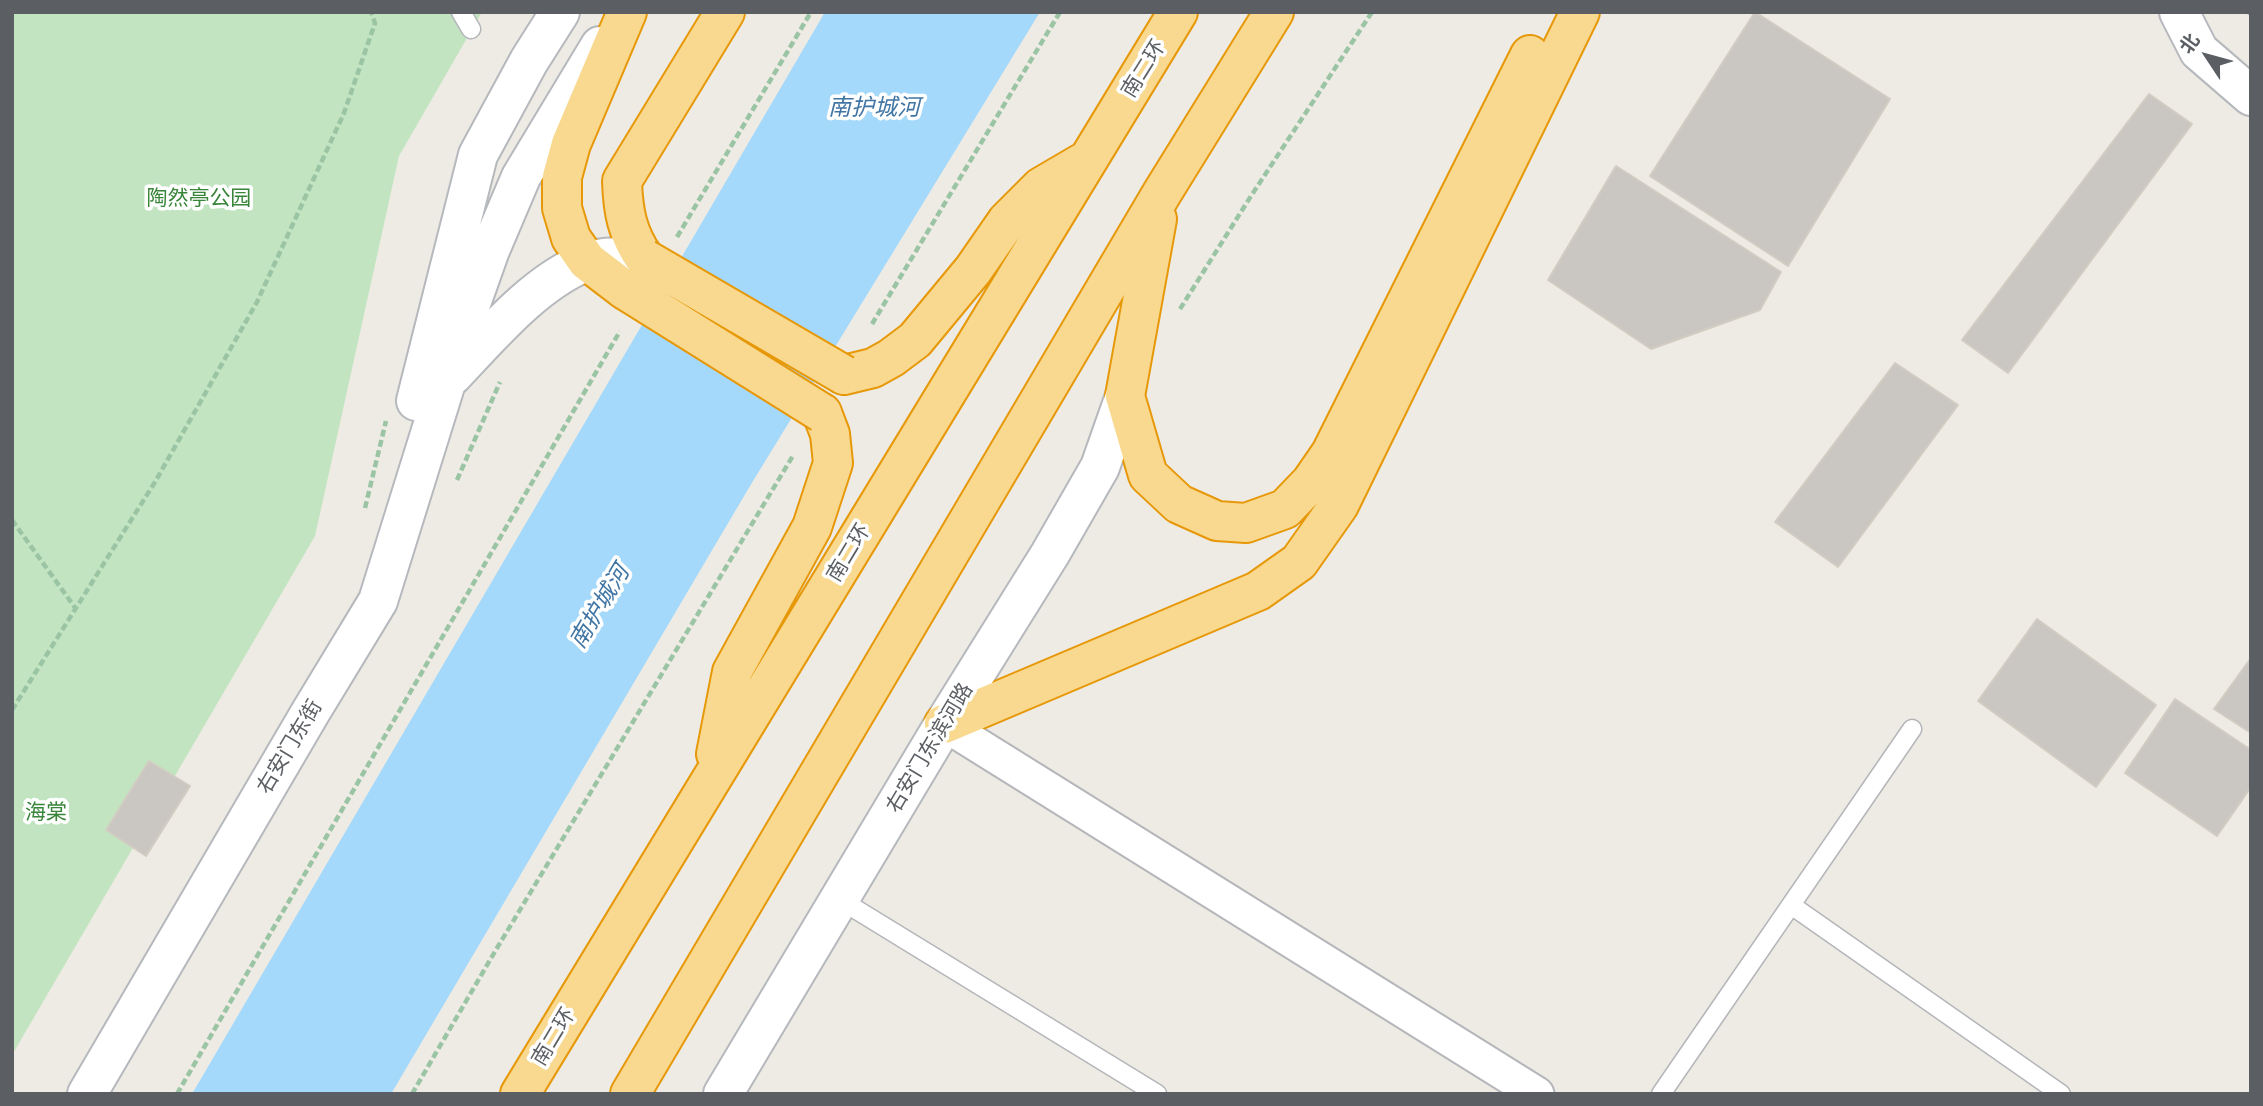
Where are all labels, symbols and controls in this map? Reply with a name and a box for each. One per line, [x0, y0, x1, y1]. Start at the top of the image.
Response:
north arrow [2172, 21, 2242, 91]
text: 北 [2175, 29, 2204, 58]
street label: 南二环 [1117, 36, 1171, 102]
water label: 南护城河 [828, 94, 920, 122]
park label: 陶然亭公园 [147, 186, 251, 212]
street label: 南二环 [822, 520, 876, 586]
water label: 南护城河 [564, 560, 636, 654]
street label: 右安门东滨河路 [881, 679, 979, 817]
street label: 右安门东街 [252, 696, 328, 798]
park label: 海棠 [25, 800, 67, 826]
street label: 南二环 [527, 1004, 581, 1070]

